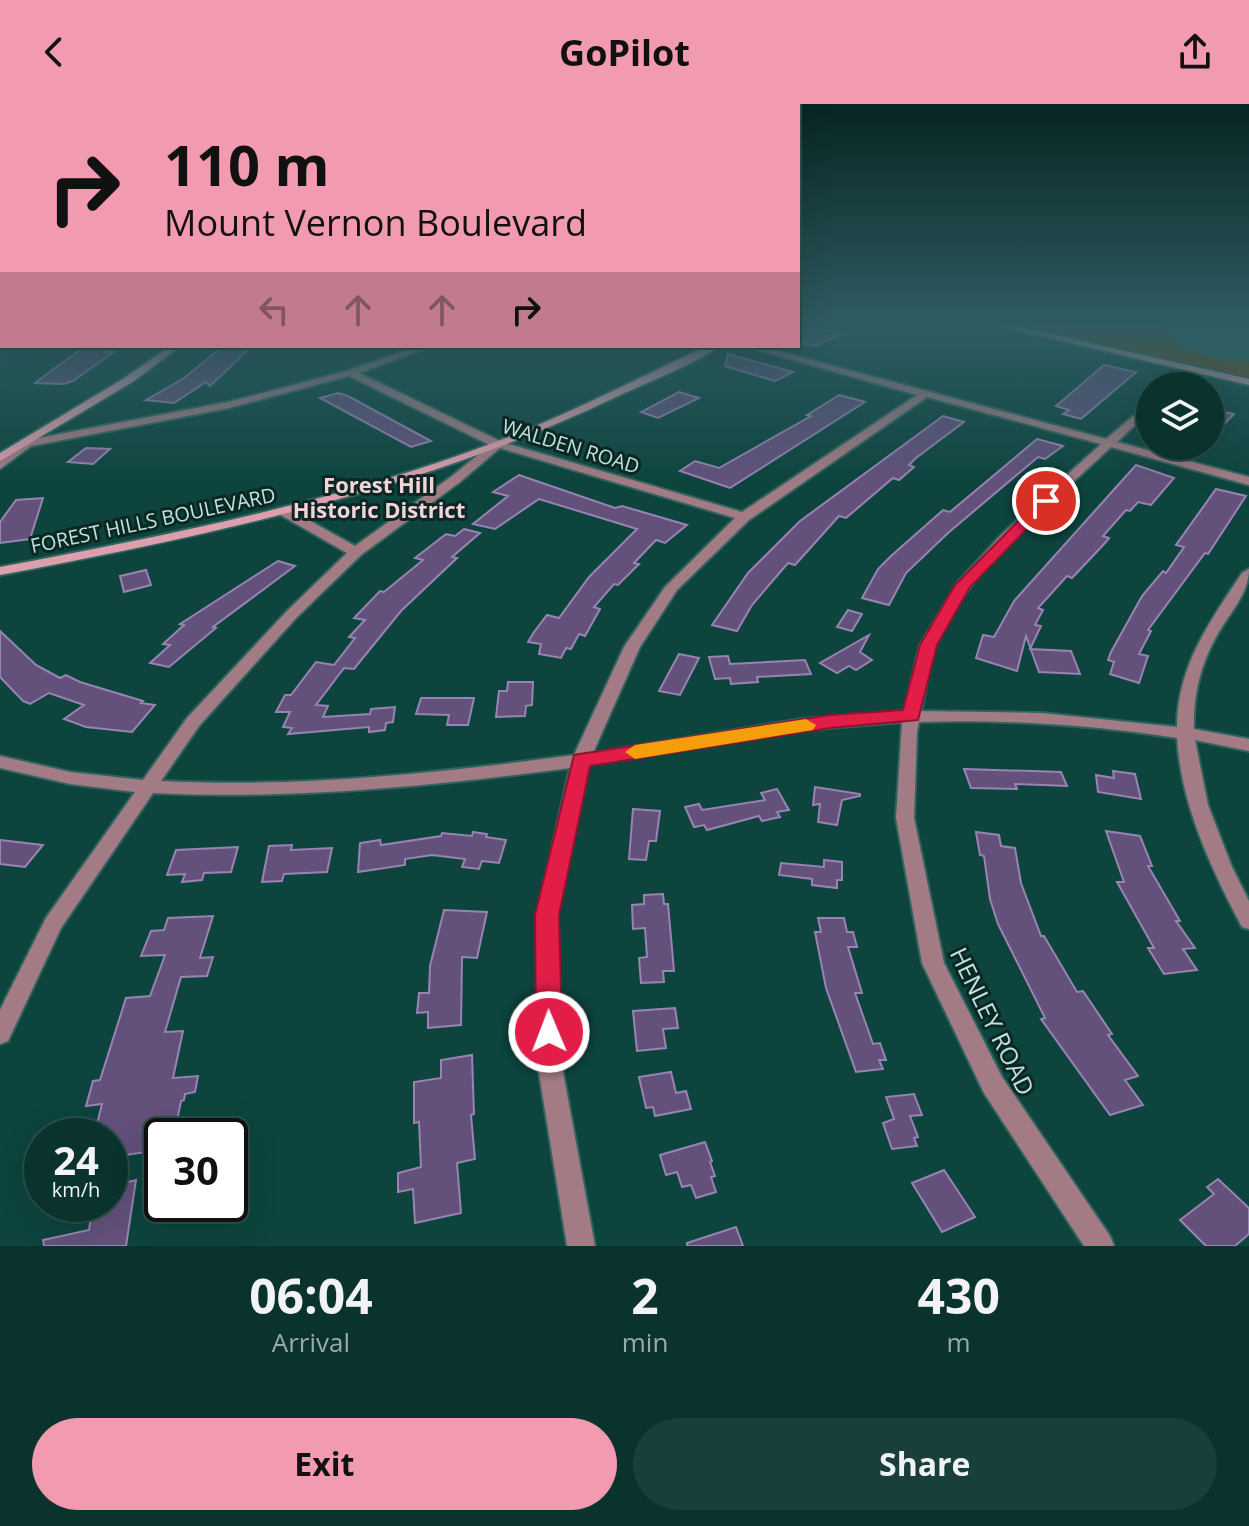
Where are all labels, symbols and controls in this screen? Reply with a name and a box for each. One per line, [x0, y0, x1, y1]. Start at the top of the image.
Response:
text: GoPilot [559, 28, 690, 77]
icon: back [32, 30, 76, 74]
icon: share [1173, 30, 1217, 74]
text: 110 m [164, 126, 330, 202]
icon: right [32, 136, 136, 240]
text: Mount Vernon Boulevard [164, 198, 587, 247]
icon: left [252, 288, 296, 332]
icon: ahead [336, 288, 380, 332]
icon: ahead [420, 288, 464, 332]
icon: right [504, 288, 548, 332]
map controls [1136, 372, 1224, 460]
button: layers [1136, 372, 1224, 460]
street label: WALDEN ROAD [499, 412, 643, 480]
pin [1012, 467, 1080, 535]
district label: Forest Hill Historic District [293, 469, 465, 524]
icon: arrive [1024, 479, 1068, 523]
street label: FOREST HILLS BOULEVARD [28, 481, 278, 559]
street label: HENLEY ROAD [943, 942, 1043, 1100]
position arrow [507, 990, 591, 1074]
speed limit sign: 30 [144, 1118, 248, 1222]
text: 24 [53, 1132, 99, 1187]
text: km/h [52, 1176, 100, 1203]
text: 06:04 [249, 1263, 373, 1328]
text: 2 [631, 1263, 659, 1328]
text: 430 [917, 1263, 1000, 1328]
text: Arrival [272, 1324, 350, 1360]
text: min [622, 1324, 668, 1360]
text: m [947, 1324, 971, 1360]
button: Exit [32, 1418, 617, 1510]
button: Share [633, 1418, 1217, 1510]

